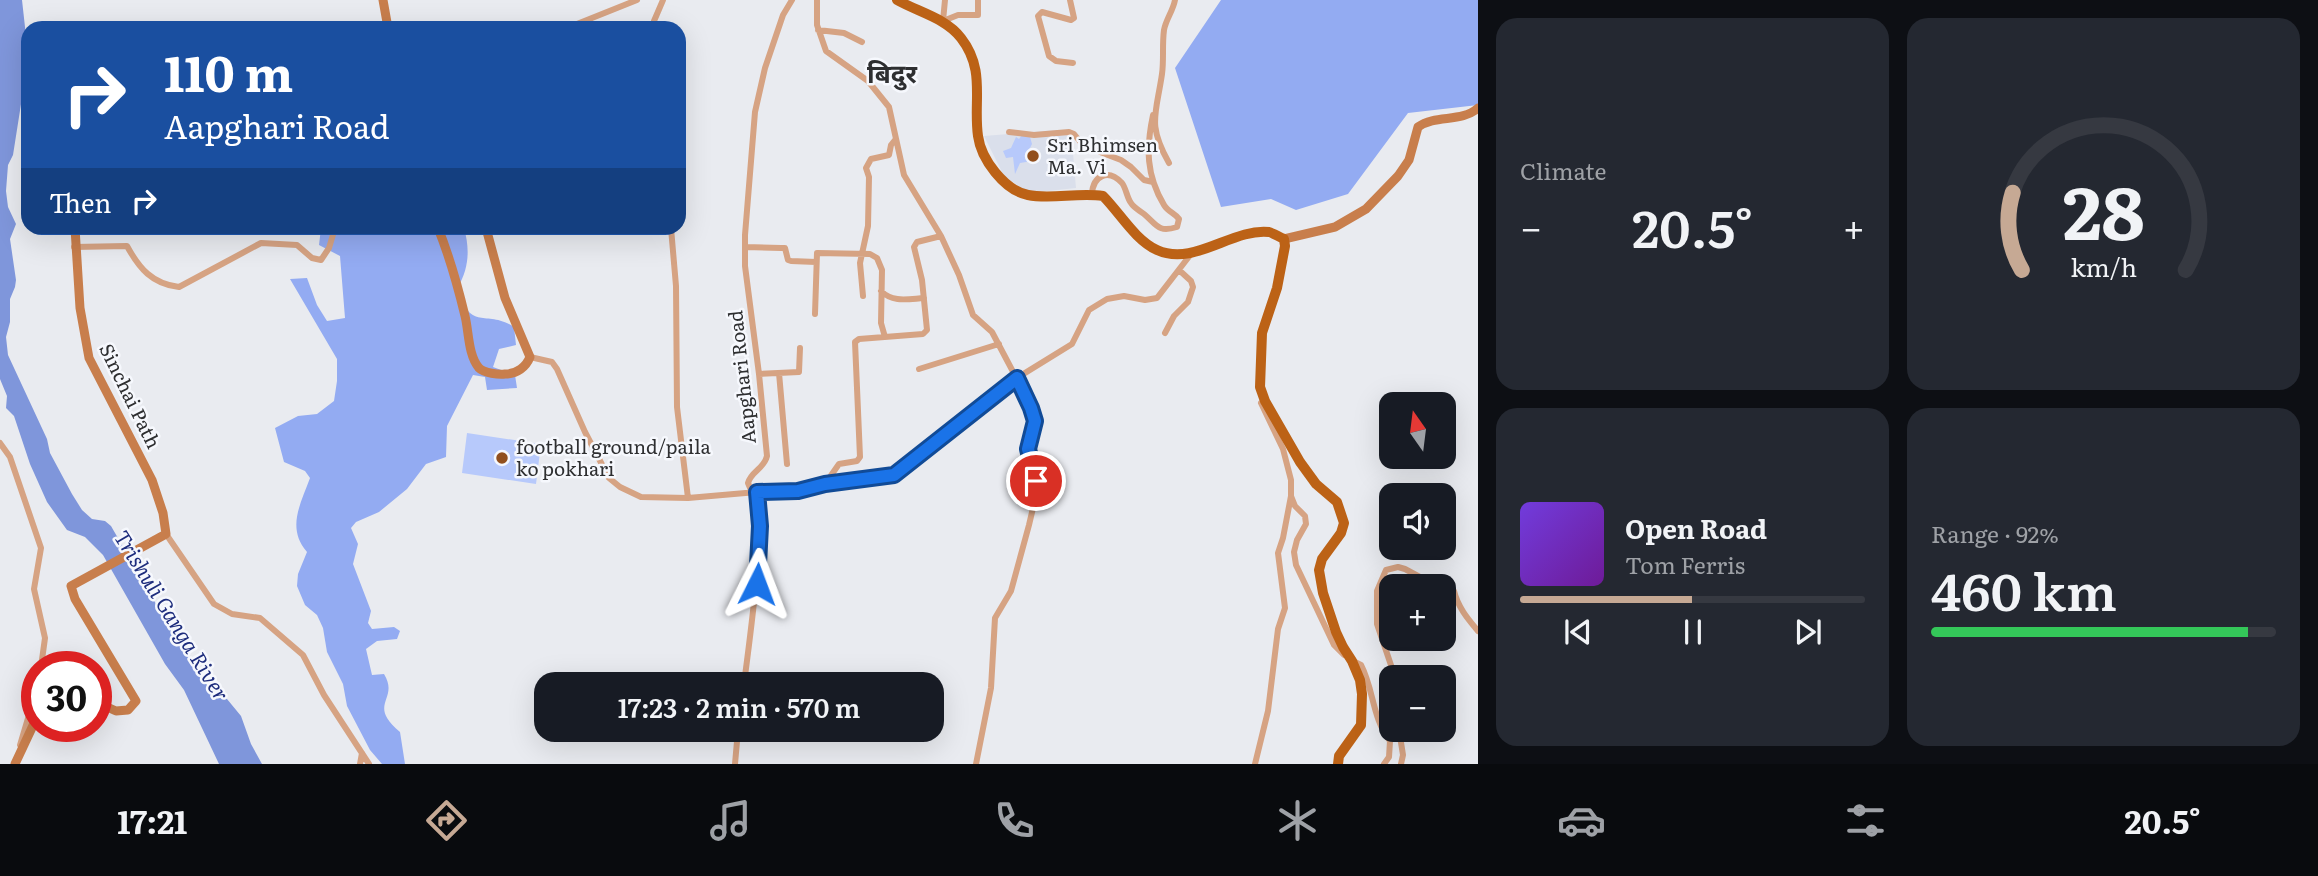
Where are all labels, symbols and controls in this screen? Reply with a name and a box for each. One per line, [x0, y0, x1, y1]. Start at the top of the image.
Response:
text: 110 m [164, 34, 293, 107]
icon: right [49, 49, 140, 140]
district label: बिदुर [867, 52, 917, 91]
text: Aapghari Road [164, 101, 390, 149]
place label: Sri Bhimsen Ma. Vi [1047, 130, 1158, 180]
marker: Sri Bhimsen Ma. Vi [1025, 148, 1041, 164]
text: Climate [1520, 153, 1606, 187]
text: 28 [2063, 154, 2144, 262]
text: Then [49, 182, 111, 221]
icon: right [125, 182, 163, 220]
text: 20.5° [1632, 187, 1753, 264]
text: − [1520, 197, 1542, 254]
text: + [1843, 197, 1865, 254]
text: km/h [2070, 248, 2137, 285]
street label: Aapghari Road [720, 309, 762, 445]
street label: Sinchai Path [93, 338, 168, 453]
north arrow [1379, 392, 1456, 469]
map controls [1379, 392, 1456, 742]
place label: football ground/paila ko pokhari [516, 432, 711, 482]
marker: football ground/paila ko pokhari [494, 450, 510, 466]
pin [1006, 451, 1066, 511]
icon: arrive [1017, 462, 1055, 500]
button: sound [1379, 483, 1456, 560]
text: Open Road [1625, 508, 1767, 547]
text: Range · 92% [1931, 516, 2059, 550]
water label: Trishuli Ganga River [108, 523, 238, 706]
position arrow [720, 547, 794, 621]
text: Tom Ferris [1625, 547, 1745, 581]
text: 460 km [1931, 550, 2117, 627]
button: + [1379, 574, 1456, 651]
icon: previous [1559, 613, 1597, 651]
icon: pause [1674, 613, 1712, 651]
icon: next [1789, 613, 1827, 651]
speed limit sign: 30 [21, 651, 112, 742]
button: − [1379, 665, 1456, 742]
text: 17:23 · 2 min · 570 m [618, 687, 860, 726]
text: 17:21 [117, 796, 187, 844]
icon: directions [422, 796, 471, 845]
icon: music [706, 796, 755, 845]
icon: phone [990, 796, 1039, 845]
icon: climate [1273, 796, 1322, 845]
icon: car [1557, 796, 1606, 845]
icon: filters [1841, 796, 1890, 845]
text: 20.5° [2124, 796, 2201, 844]

